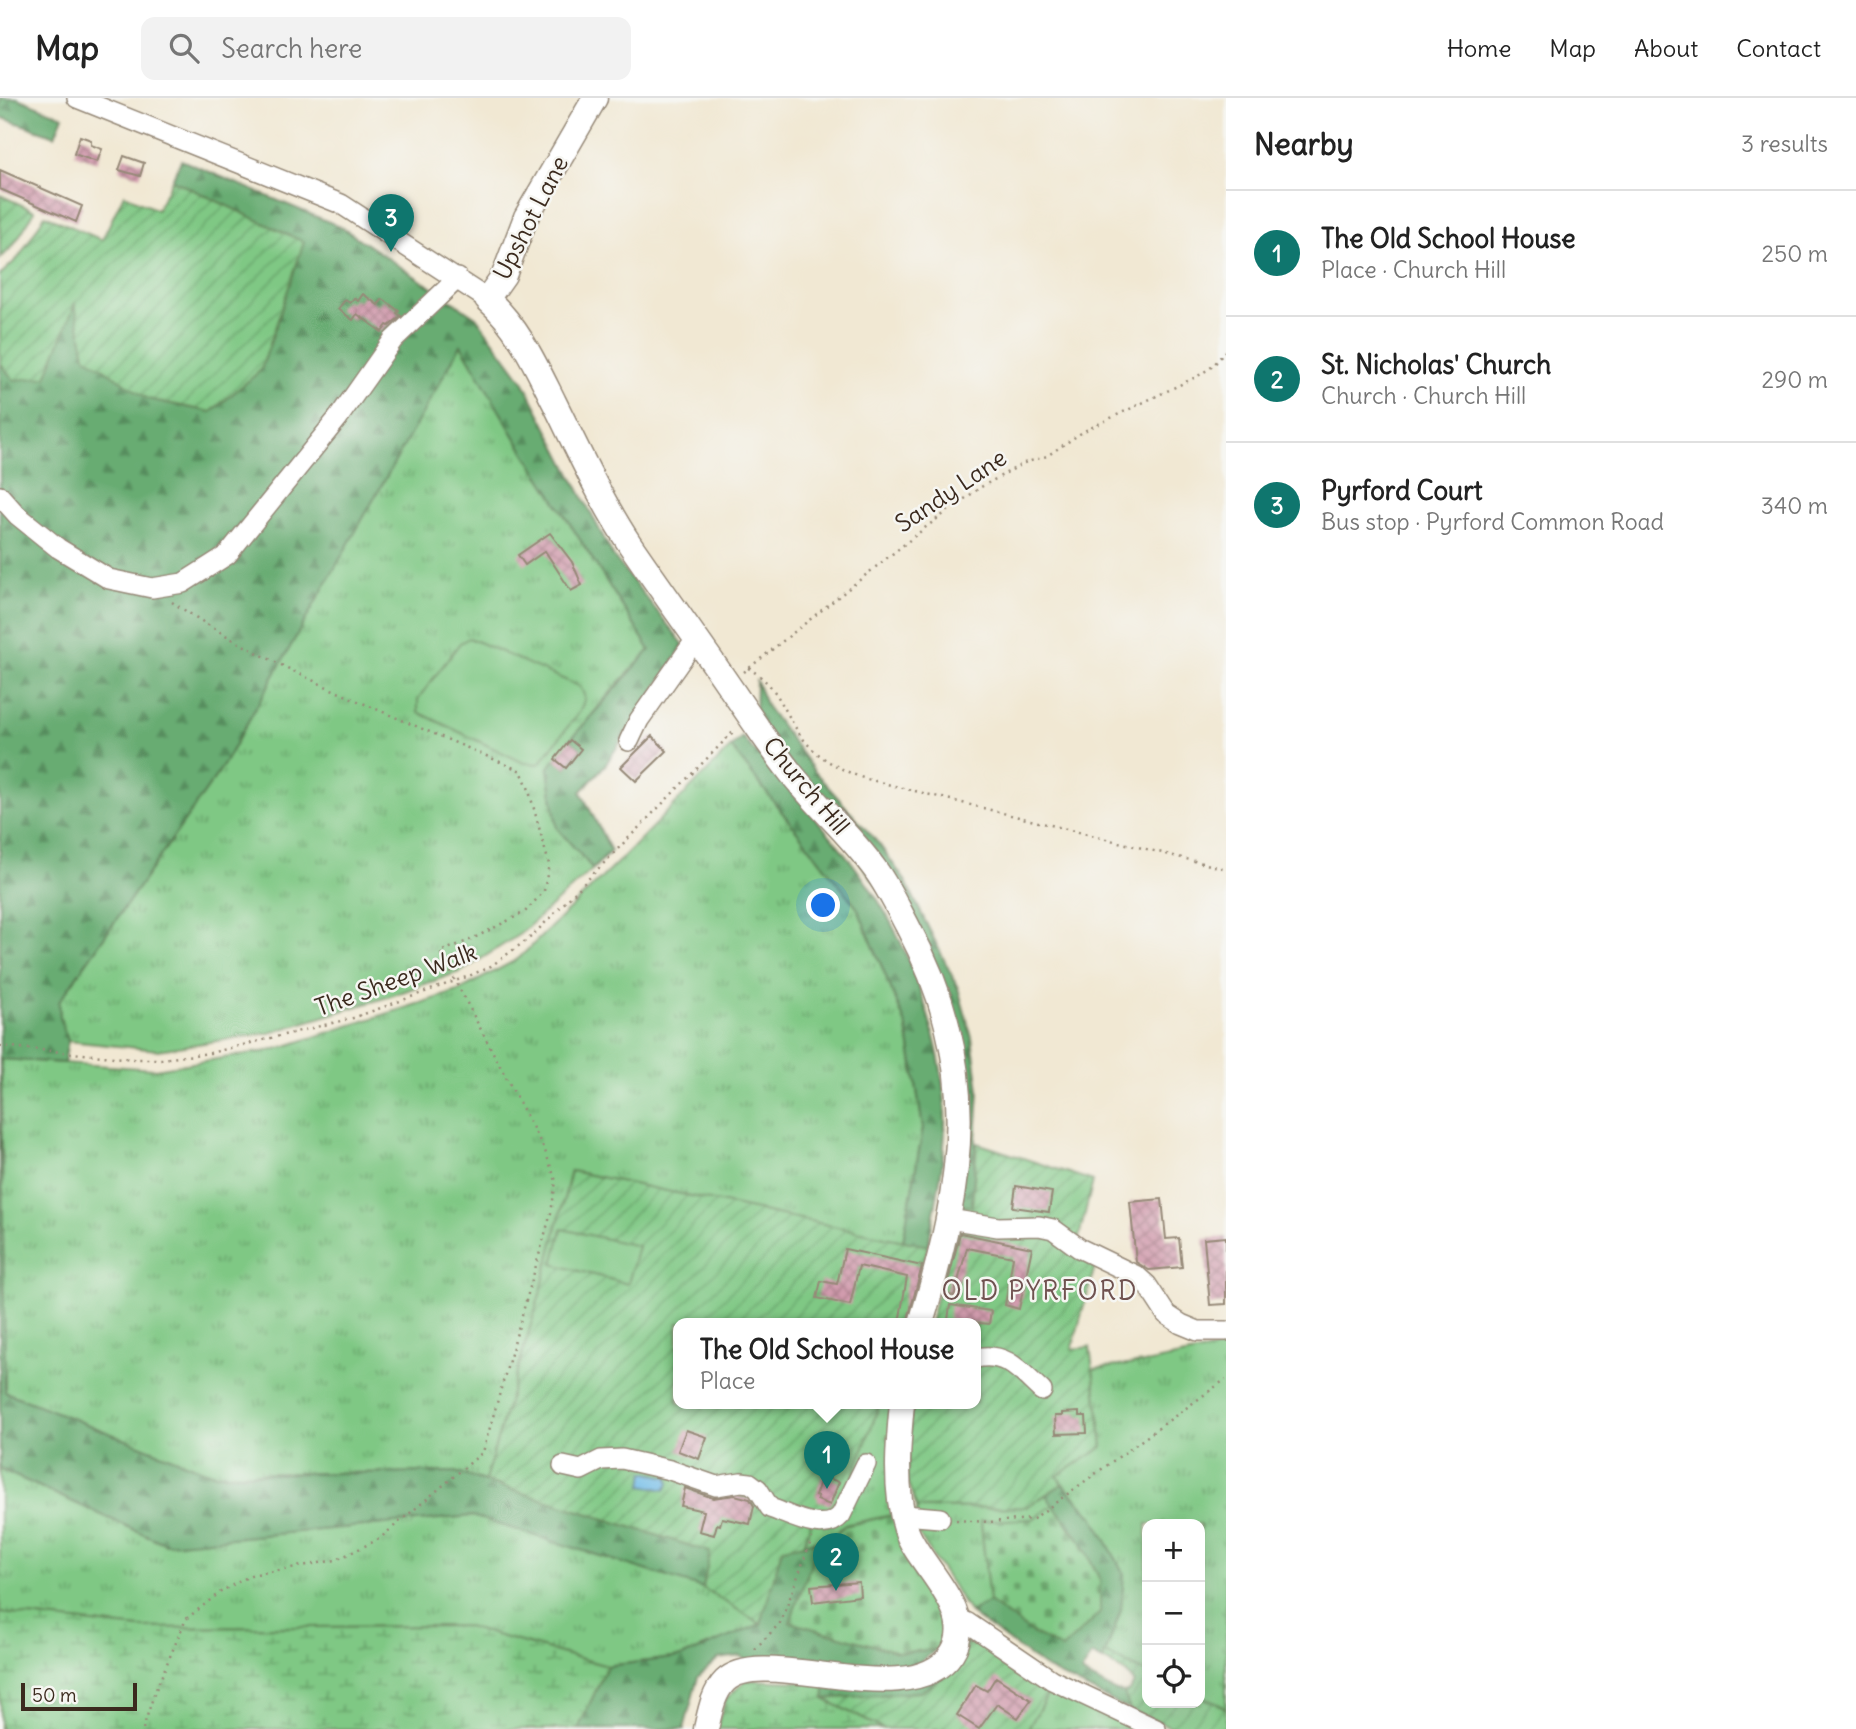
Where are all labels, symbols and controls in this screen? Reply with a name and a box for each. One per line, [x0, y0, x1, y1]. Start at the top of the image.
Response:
search box [141, 17, 631, 80]
text: Map [35, 27, 99, 69]
icon: search [165, 29, 203, 67]
text: Search here [221, 32, 362, 65]
text: Home [1447, 33, 1511, 63]
text: Map [1549, 33, 1596, 63]
text: About [1634, 33, 1698, 63]
text: Contact [1736, 33, 1821, 63]
text: Nearby [1254, 125, 1354, 163]
text: 3 results [1741, 129, 1828, 158]
street label: Upshot Lane [486, 151, 574, 285]
pin: 3 [368, 194, 414, 252]
text: The Old School House [1321, 222, 1575, 255]
text: 1 [1272, 239, 1282, 268]
text: 250 m [1761, 239, 1828, 268]
text: Place · Church Hill [1321, 255, 1506, 284]
text: St. Nicholas' Church [1321, 348, 1551, 381]
text: 2 [1271, 365, 1283, 394]
text: 290 m [1761, 365, 1828, 394]
text: Church · Church Hill [1321, 381, 1526, 410]
street label: Sandy Lane [889, 442, 1012, 538]
text: Pyrford Court [1321, 474, 1483, 507]
text: 3 [1270, 491, 1284, 520]
text: 340 m [1761, 491, 1828, 520]
text: Bus stop · Pyrford Common Road [1321, 507, 1664, 536]
street label: Church Hill [757, 730, 856, 840]
your location [806, 888, 840, 922]
street label: The Sheep Walk [311, 936, 481, 1022]
district label: OLD PYRFORD [941, 1274, 1139, 1307]
popup [673, 1318, 981, 1409]
text: The Old School House [700, 1333, 954, 1366]
text: Place [700, 1366, 755, 1395]
pin: 1 [804, 1431, 850, 1489]
map controls [1142, 1519, 1205, 1708]
button: + [1142, 1519, 1205, 1582]
pin: 2 [813, 1533, 859, 1591]
button: − [1142, 1582, 1205, 1645]
button: locate [1142, 1645, 1205, 1708]
scale bar [21, 1680, 136, 1712]
text: 50 m [32, 1683, 77, 1707]

